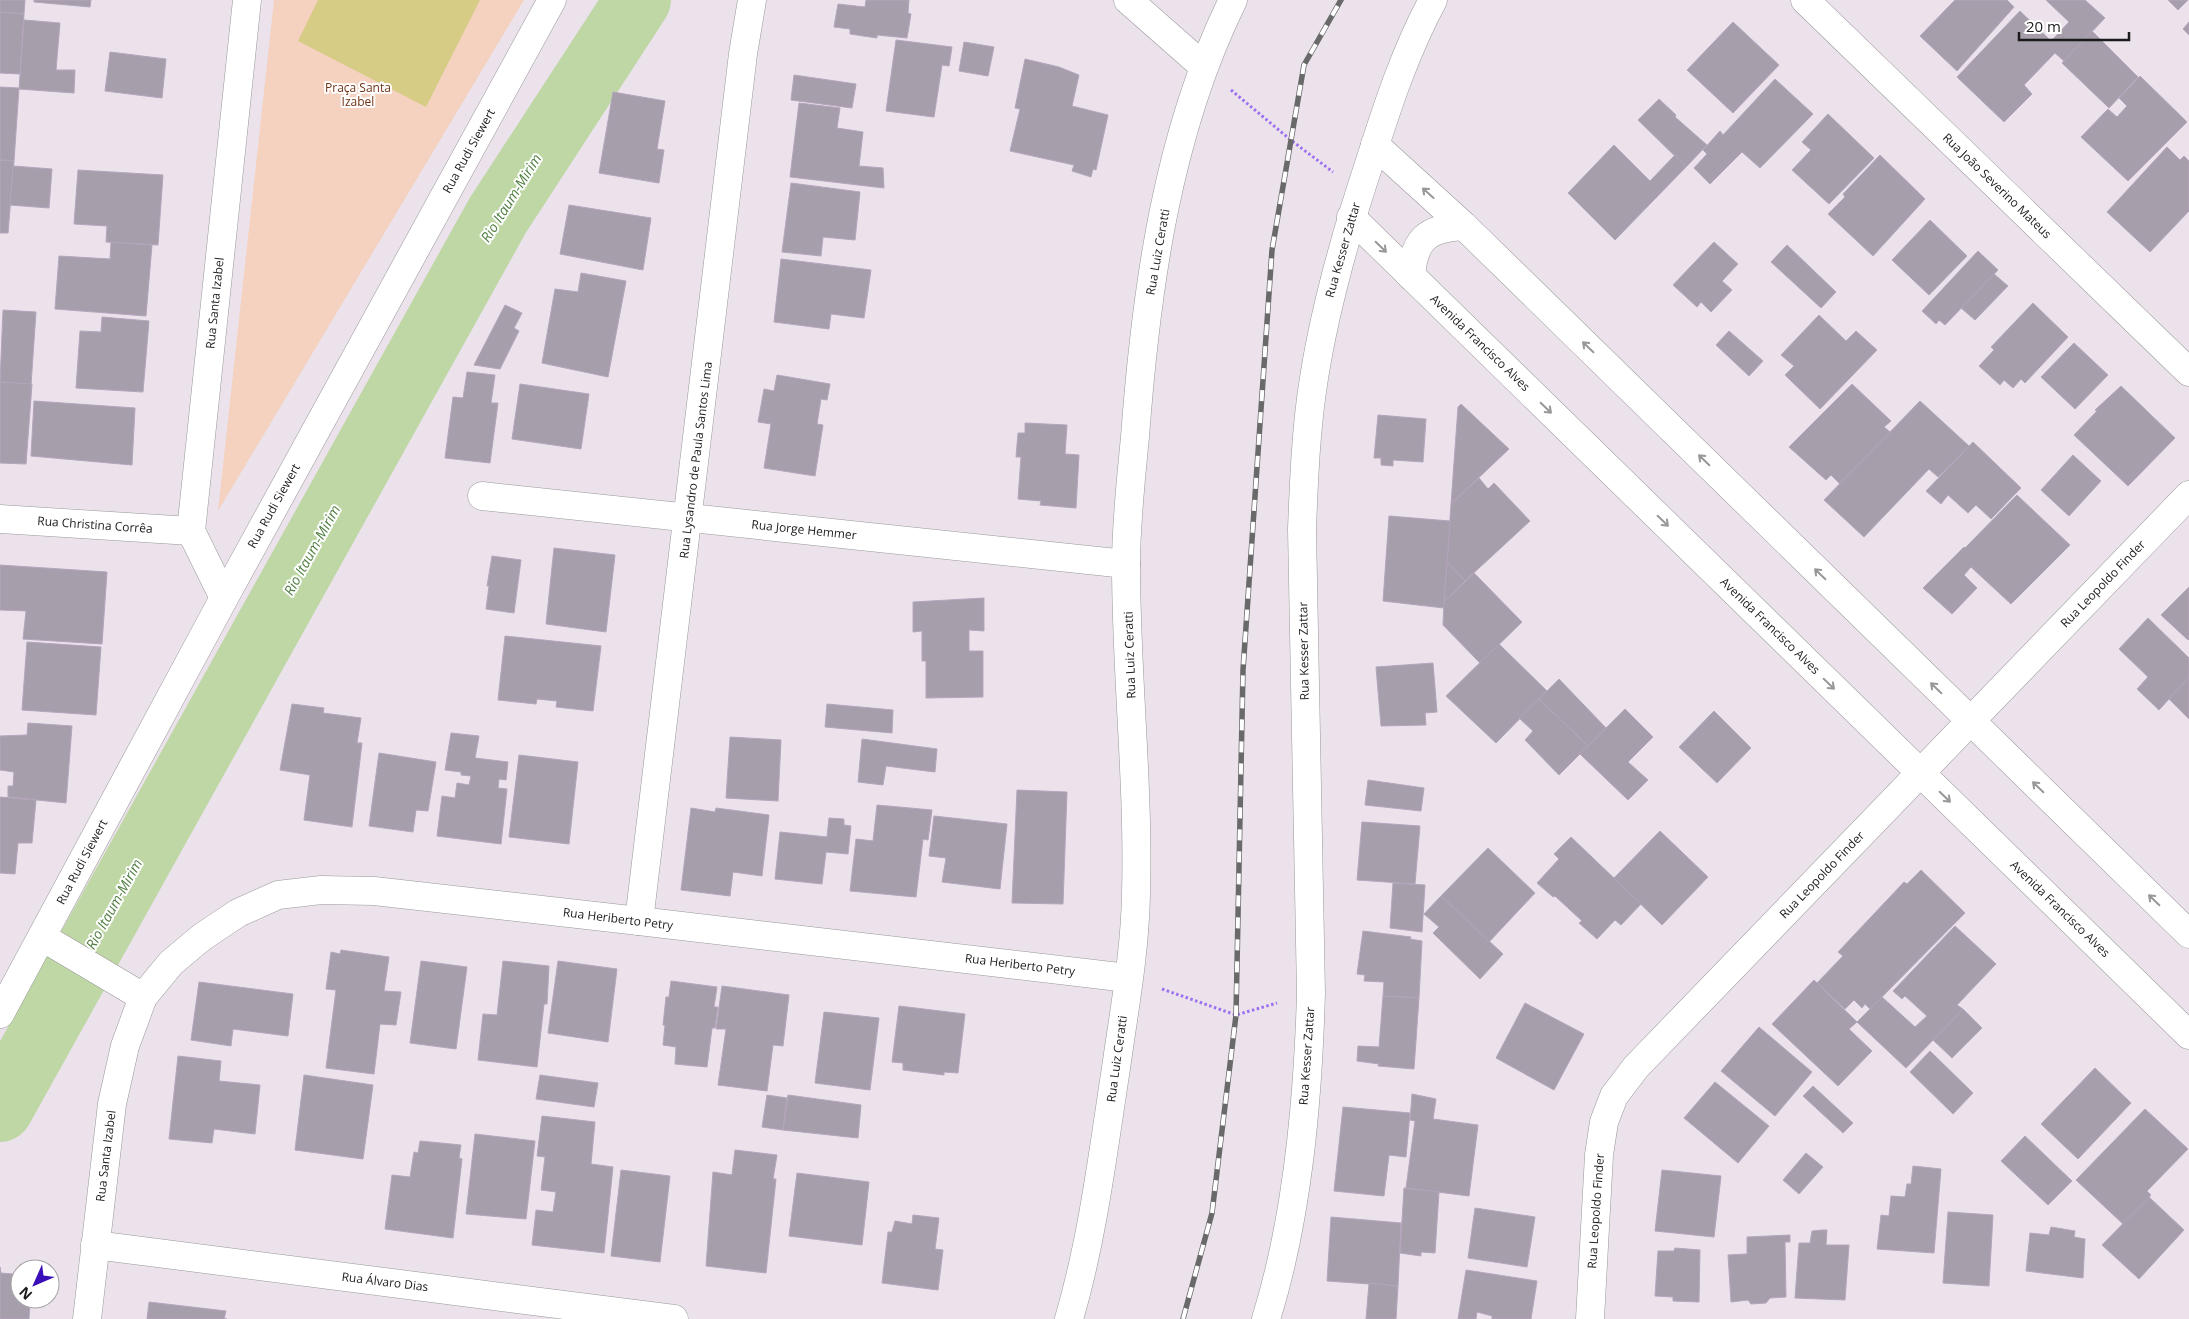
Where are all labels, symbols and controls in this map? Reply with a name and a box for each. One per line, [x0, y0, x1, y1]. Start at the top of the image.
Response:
scale bar [2019, 10, 2129, 42]
text: 20 m [2026, 16, 2061, 36]
park label: Praça Santa Izabel [325, 79, 391, 110]
street label: Rua Rudi Siewert [438, 105, 499, 196]
street label: Rua João Severino Mateus [1939, 129, 2056, 242]
water label: Rio Itaum-Mirim [476, 150, 545, 245]
one-way arrow [1421, 187, 1434, 199]
street label: Rua Kesser Zattar [1321, 200, 1364, 300]
street label: Rua Luiz Ceratti [1142, 207, 1173, 296]
one-way arrow [1375, 240, 1387, 253]
street label: Rua Santa Izabel [201, 256, 228, 350]
street label: Avenida Francisco Alves [1427, 290, 1534, 395]
one-way arrow [1581, 341, 1594, 353]
street label: Rua Lysandro de Paula Santos Lima [675, 360, 716, 559]
one-way arrow [1540, 402, 1553, 414]
one-way arrow [1698, 454, 1710, 467]
street label: Rua Rudi Siewert [243, 460, 304, 551]
water label: Rio Itaum-Mirim [279, 501, 344, 598]
street label: Rua Christina Corrêa [37, 512, 153, 537]
one-way arrow [1656, 515, 1668, 527]
street label: Rua Jorge Hemmer [751, 516, 858, 543]
street label: Rua Leopoldo Finder [2056, 536, 2149, 631]
one-way arrow [1814, 568, 1826, 580]
street label: Avenida Francisco Alves [1717, 573, 1824, 678]
street label: Rua Kesser Zattar [1294, 602, 1313, 700]
street label: Rua Luiz Ceratti [1119, 611, 1140, 699]
one-way arrow [1823, 678, 1835, 690]
one-way arrow [1930, 682, 1942, 694]
one-way arrow [2032, 781, 2044, 793]
one-way arrow [1939, 791, 1952, 803]
street label: Rua Rudi Siewert [52, 816, 111, 907]
street label: Rua Leopoldo Finder [1775, 827, 1868, 922]
water label: Rio Itaum-Mirim [81, 855, 146, 952]
street label: Avenida Francisco Alves [2007, 856, 2114, 961]
one-way arrow [2148, 894, 2160, 906]
street label: Rua Heriberto Petry [562, 903, 675, 934]
street label: Rua Heriberto Petry [964, 949, 1077, 980]
street label: Rua Kesser Zattar [1295, 1006, 1318, 1106]
street label: Rua Luiz Ceratti [1102, 1014, 1131, 1103]
street label: Rua Santa Izabel [91, 1109, 120, 1203]
street label: Rua Leopoldo Finder [1583, 1153, 1608, 1269]
north arrow [10, 1259, 60, 1309]
street label: Rua Álvaro Dias [341, 1268, 430, 1295]
text: N [15, 1283, 36, 1304]

